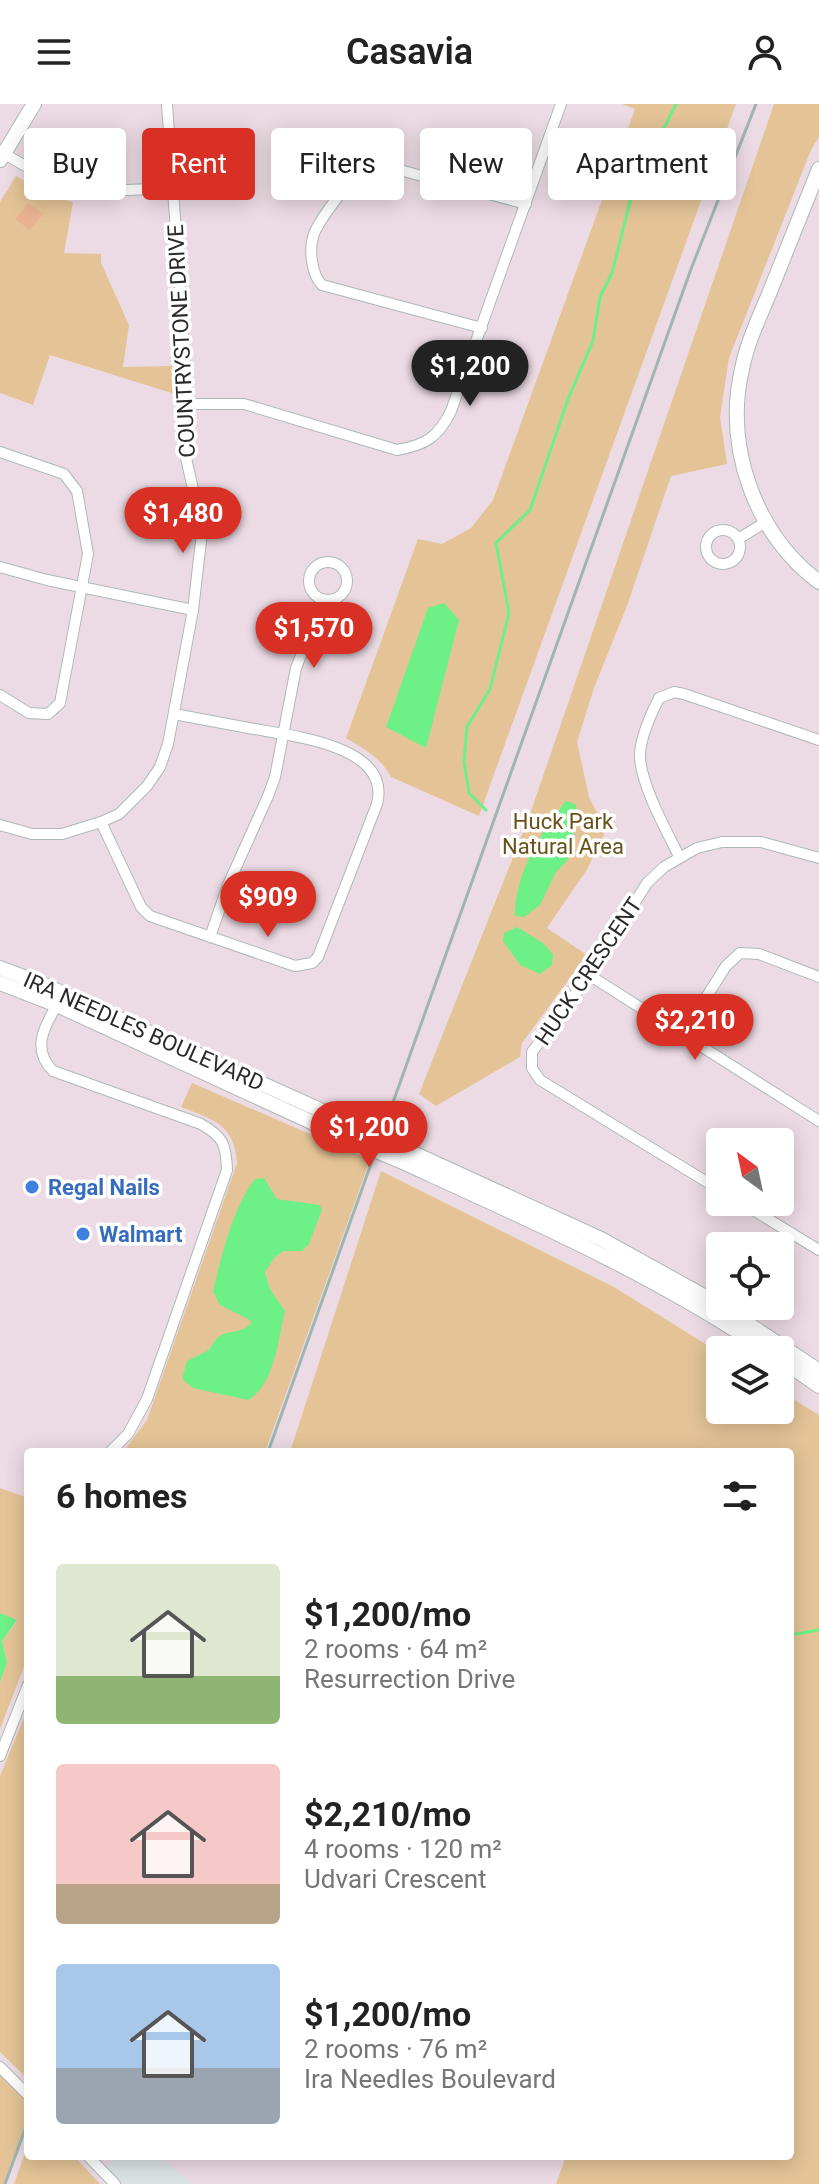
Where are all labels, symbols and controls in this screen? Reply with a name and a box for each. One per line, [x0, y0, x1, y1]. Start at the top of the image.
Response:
icon: menu [32, 30, 76, 74]
icon: person [743, 30, 787, 74]
text: Casavia [346, 31, 473, 73]
chip: Buy [24, 128, 126, 200]
chip: Rent [142, 128, 255, 200]
chip: Filters [271, 128, 404, 200]
chip: New [420, 128, 532, 200]
chip: Apartment [548, 128, 736, 200]
street label: COUNTRYSTONE DRIVE [163, 224, 200, 458]
pin: $1,200 [405, 340, 535, 408]
text: $1,200 [430, 351, 510, 381]
pin: $1,480 [118, 487, 248, 555]
text: $1,480 [143, 498, 223, 528]
pin: $1,570 [249, 602, 379, 670]
text: $1,570 [274, 613, 354, 643]
park label: Huck Park Natural Area [502, 809, 624, 859]
pin: $909 [221, 871, 315, 939]
text: $909 [238, 882, 298, 912]
street label: HUCK CRESCENT [530, 893, 647, 1050]
street label: IRA NEEDLES BOULEVARD [20, 967, 268, 1096]
pin: $2,210 [630, 994, 760, 1062]
text: $2,210 [655, 1005, 735, 1035]
pin: $1,200 [304, 1101, 434, 1169]
text: $1,200 [329, 1112, 409, 1142]
north arrow [706, 1128, 794, 1216]
map controls [706, 1128, 794, 1424]
place label: Regal Nails [48, 1175, 160, 1200]
marker: Regal Nails [23, 1178, 41, 1196]
place label: Walmart [99, 1222, 183, 1247]
marker: Walmart [74, 1225, 92, 1243]
button: locate [706, 1232, 794, 1320]
button: layers [706, 1336, 794, 1424]
icon: filters [718, 1474, 762, 1518]
text: 6 homes [56, 1476, 187, 1516]
text: $1,200/mo [304, 1594, 471, 1634]
icon: home [120, 1596, 216, 1692]
text: 2 rooms · 64 m² [304, 1634, 487, 1664]
text: Resurrection Drive [304, 1664, 515, 1694]
text: $2,210/mo [304, 1794, 471, 1834]
icon: home [120, 1796, 216, 1892]
text: 4 rooms · 120 m² [304, 1834, 502, 1864]
text: Udvari Crescent [304, 1864, 487, 1894]
text: $1,200/mo [304, 1994, 471, 2034]
icon: home [120, 1996, 216, 2092]
text: 2 rooms · 76 m² [304, 2034, 487, 2064]
text: Ira Needles Boulevard [304, 2064, 556, 2094]

